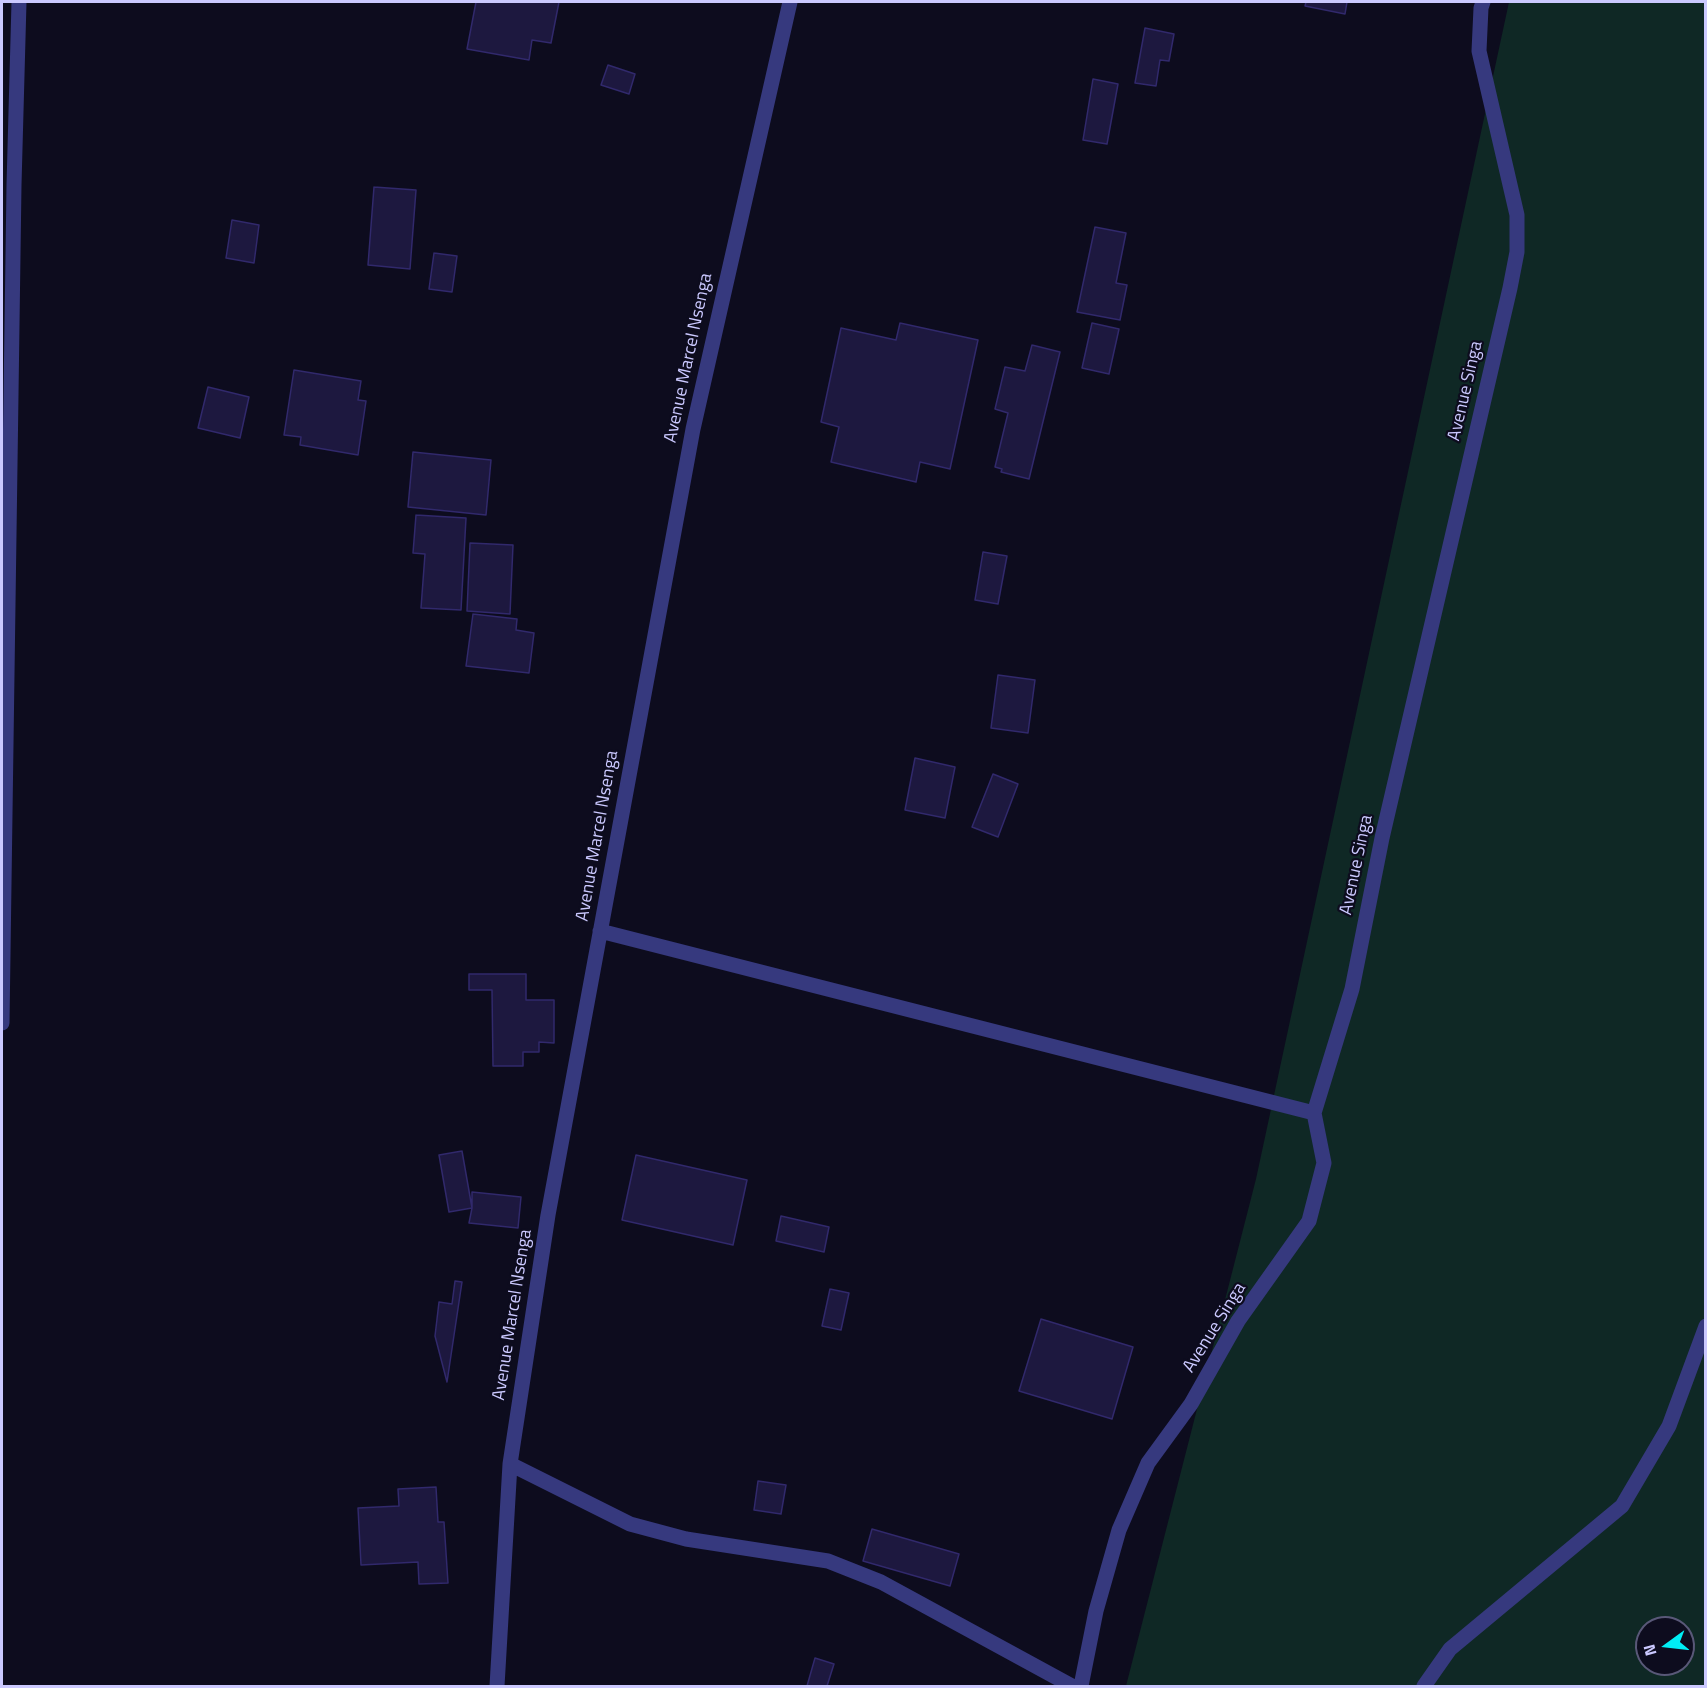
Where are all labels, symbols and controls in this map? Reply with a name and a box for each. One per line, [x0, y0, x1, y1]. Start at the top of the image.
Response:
street label: Avenue Marcel Nsenga [660, 271, 718, 445]
street label: Avenue Singa [1444, 339, 1488, 443]
street label: Avenue Marcel Nsenga [572, 749, 624, 923]
street label: Avenue Singa [1336, 813, 1378, 917]
street label: Avenue Marcel Nsenga [489, 1228, 537, 1402]
street label: Avenue Singa [1179, 1279, 1251, 1377]
north arrow [1635, 1616, 1695, 1676]
text: N [1637, 1642, 1663, 1659]

